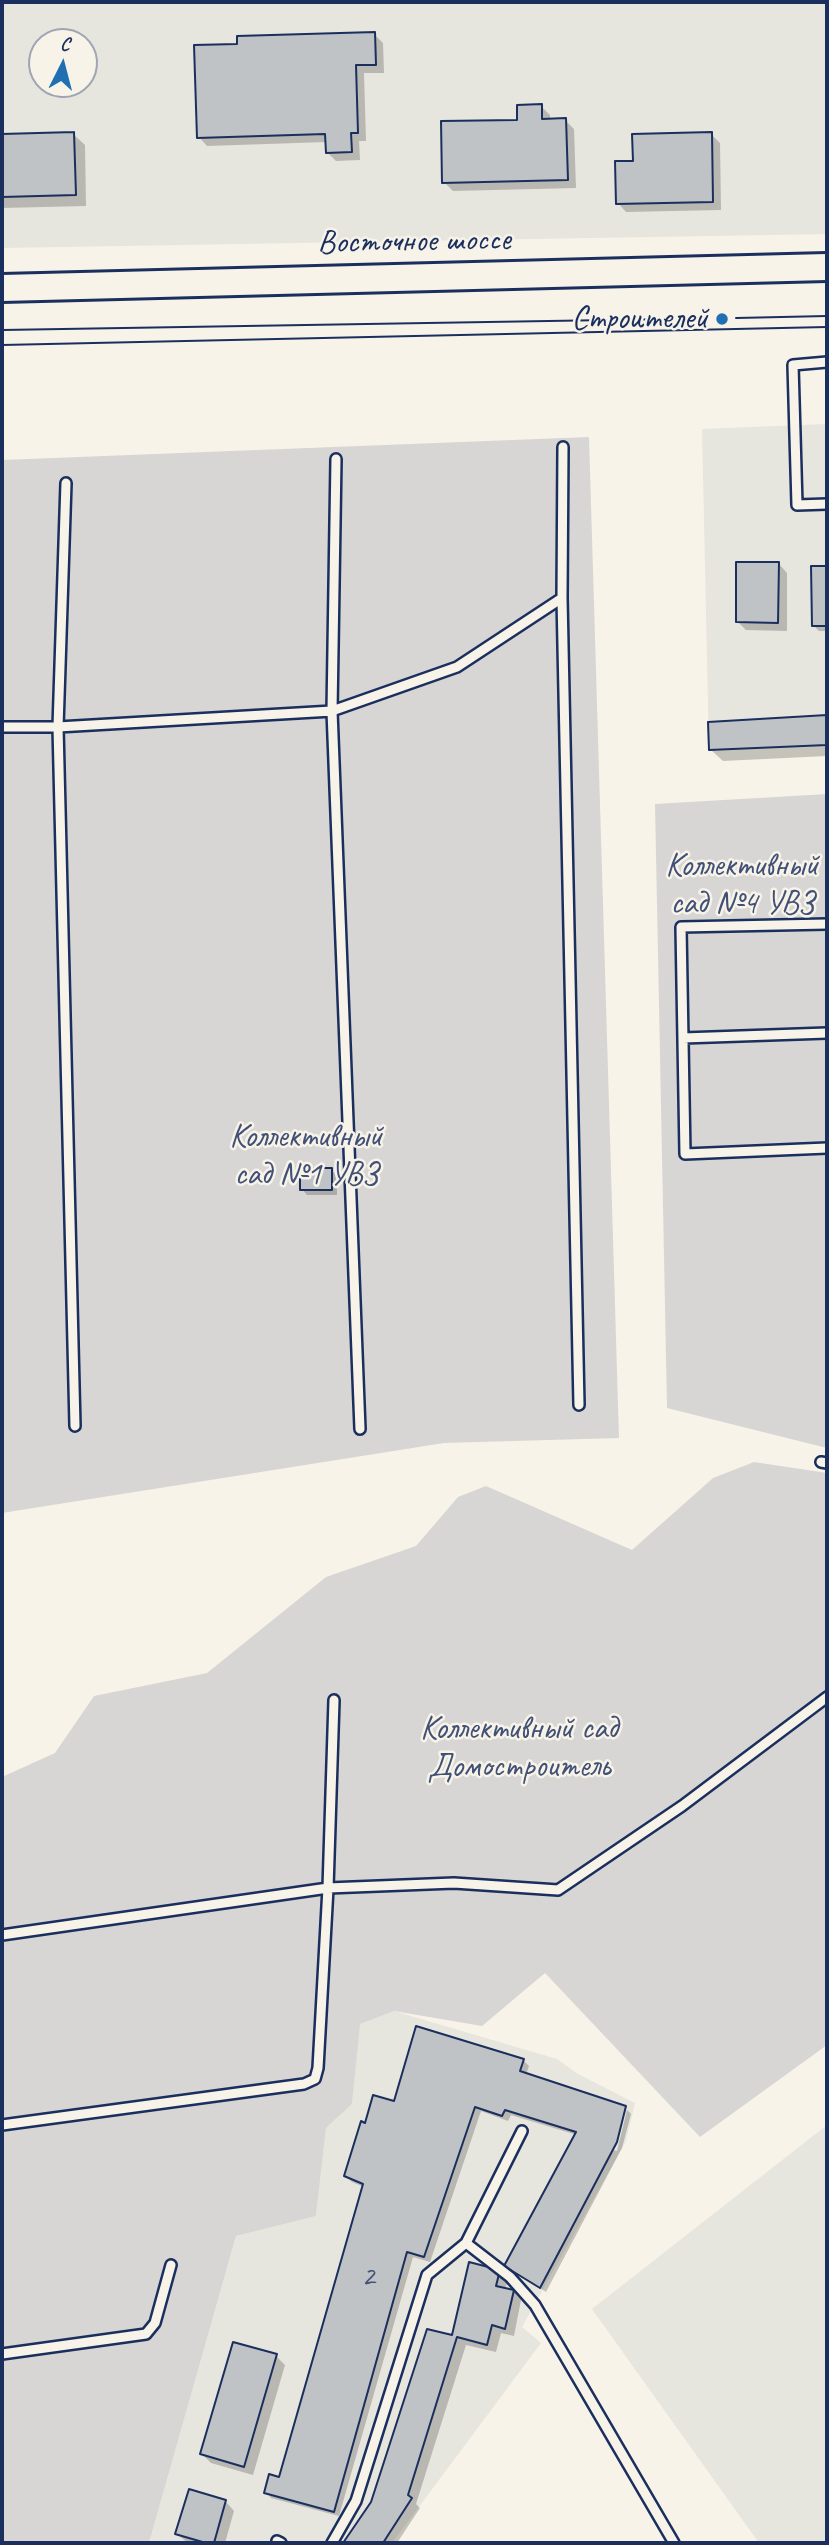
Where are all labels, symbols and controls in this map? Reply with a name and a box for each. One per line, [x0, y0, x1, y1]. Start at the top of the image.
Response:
north arrow [28, 28, 98, 98]
text: С [59, 32, 71, 57]
street label: Восточное шоссе [317, 221, 511, 263]
place label: Строителей [571, 299, 708, 339]
marker: Строителей [714, 311, 730, 327]
park label: Коллективный сад №4 УВЗ [666, 846, 818, 924]
park label: Коллективный сад №1 УВЗ [230, 1117, 382, 1195]
park label: Коллективный сад Домостроитель [420, 1709, 618, 1787]
house number: 2 [361, 2259, 375, 2295]

